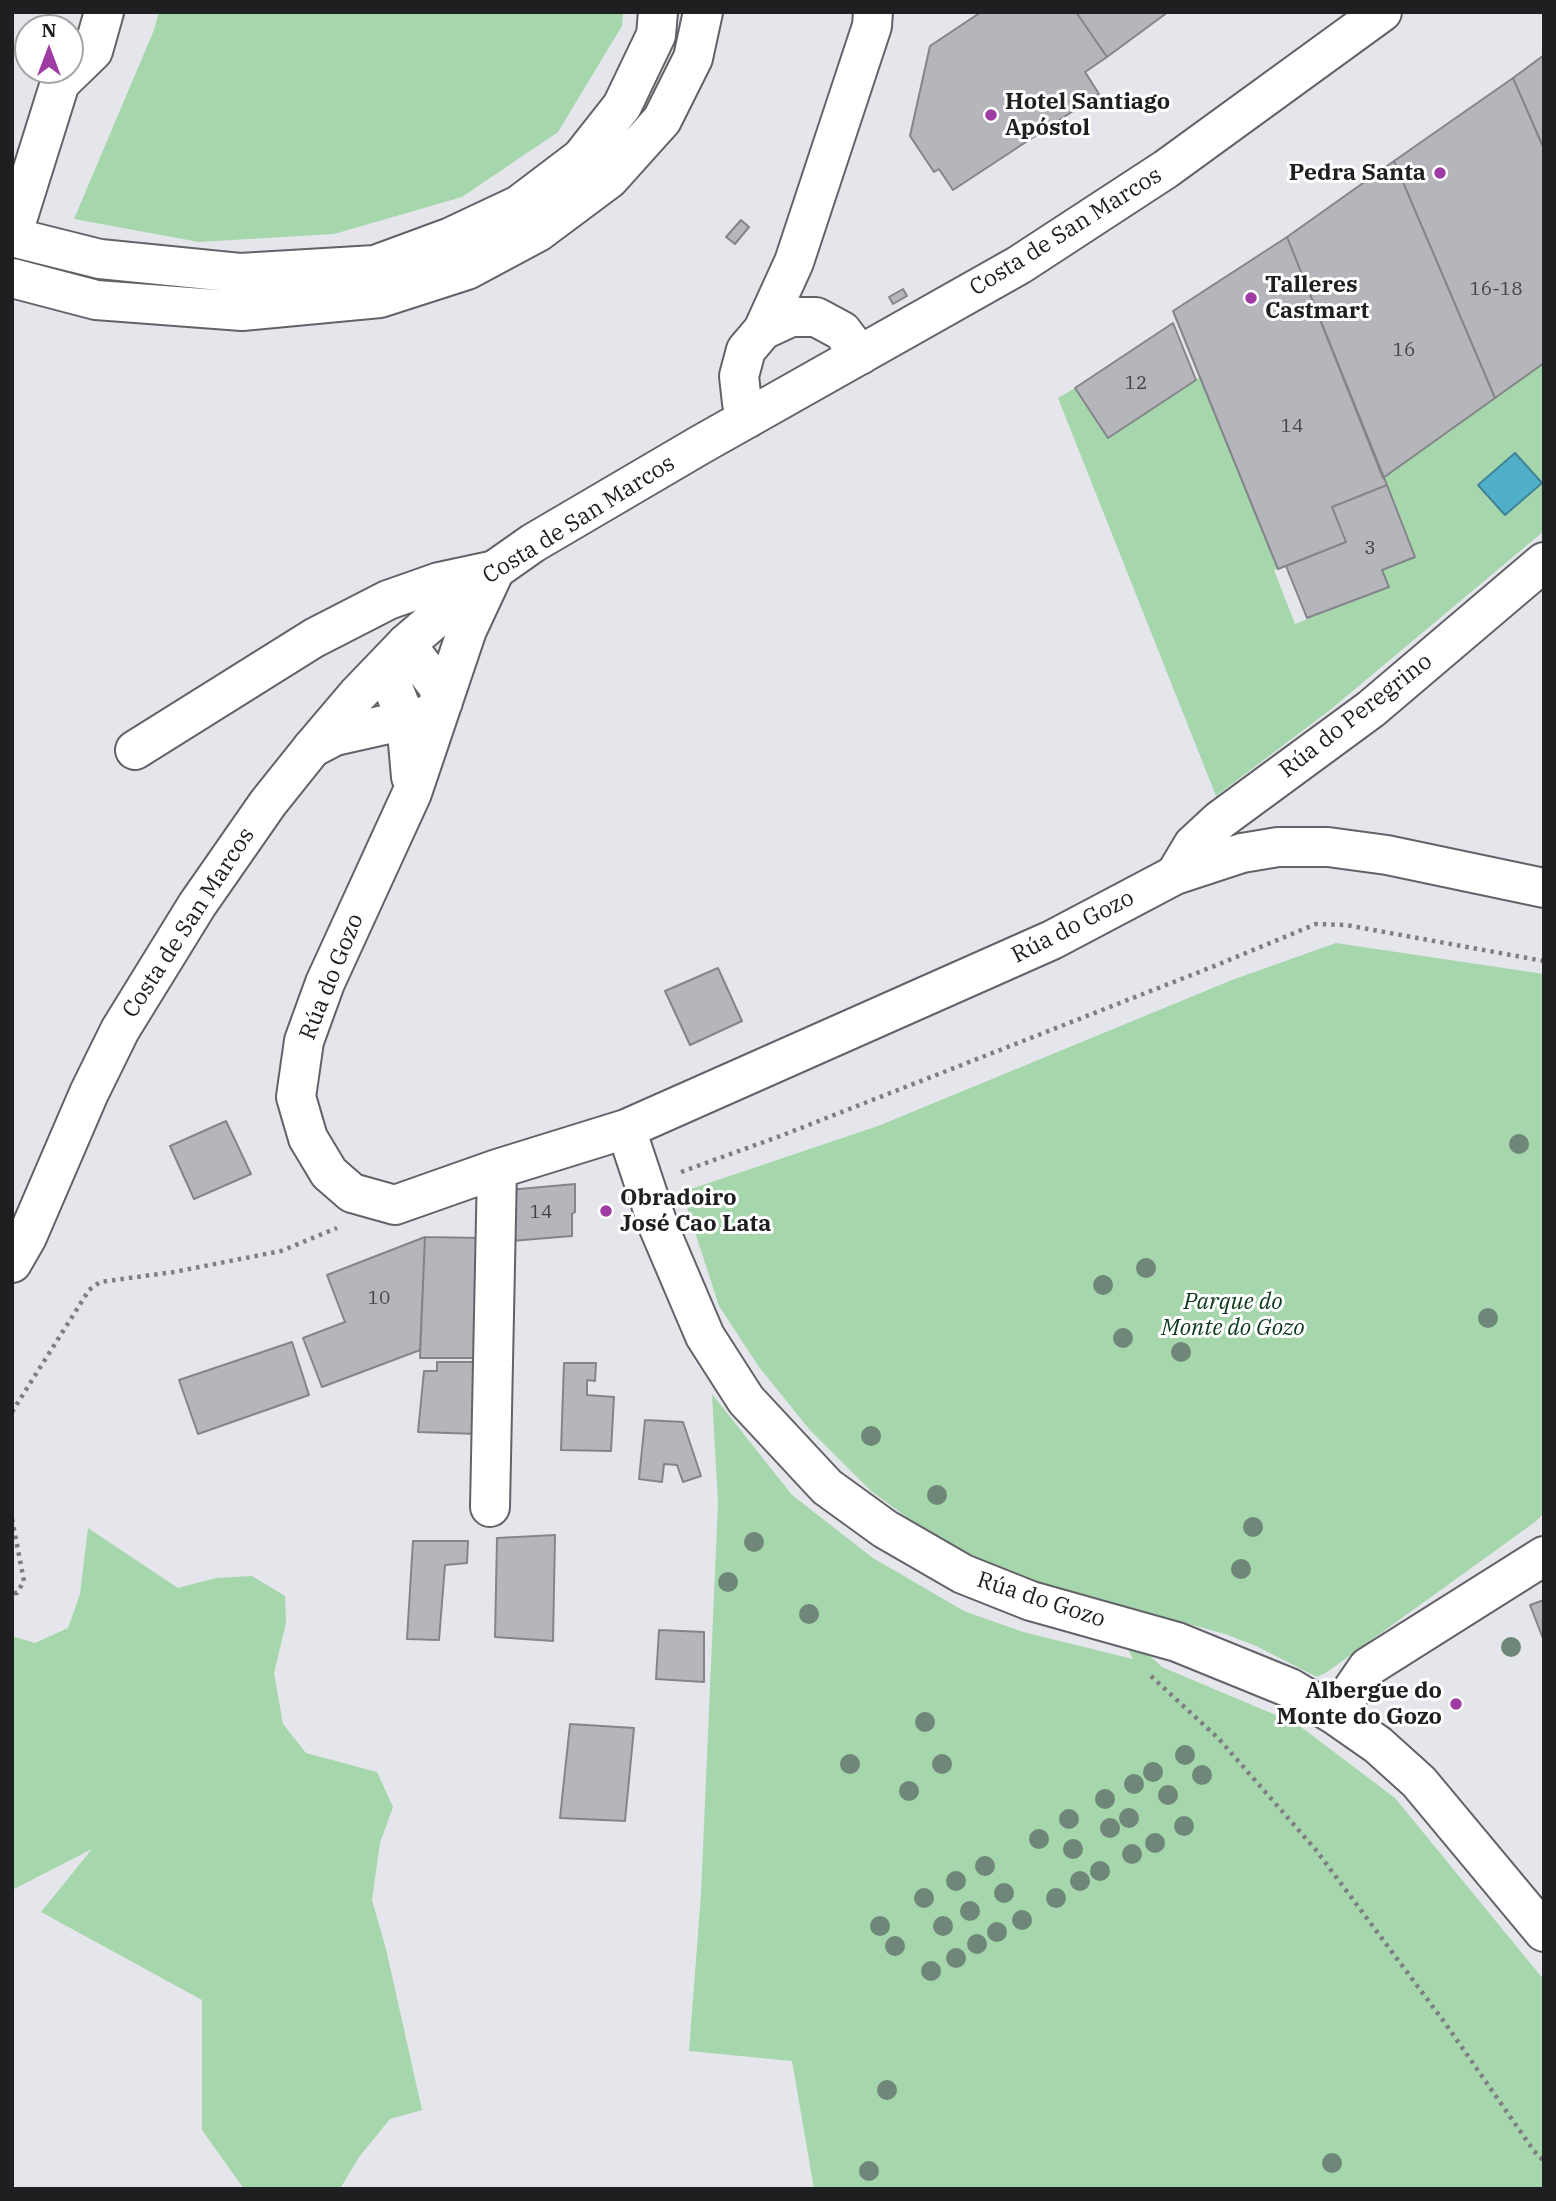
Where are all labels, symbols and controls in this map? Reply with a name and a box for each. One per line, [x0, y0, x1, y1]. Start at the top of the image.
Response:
north arrow [14, 14, 84, 84]
text: N [41, 18, 57, 42]
place label: Hotel Santiago Apóstol [1005, 88, 1170, 142]
marker: Hotel Santiago Apóstol [983, 107, 999, 123]
place label: Pedra Santa [1289, 159, 1426, 187]
street label: Costa de San Marcos [965, 162, 1167, 302]
marker: Pedra Santa [1432, 165, 1448, 181]
place label: Talleres Castmart [1265, 271, 1369, 325]
house number: 16-18 [1469, 279, 1523, 301]
marker: Talleres Castmart [1243, 290, 1259, 306]
house number: 16 [1393, 340, 1415, 362]
house number: 12 [1125, 373, 1147, 395]
house number: 14 [1281, 416, 1303, 438]
street label: Costa de San Marcos [478, 450, 680, 590]
house number: 3 [1364, 538, 1376, 560]
street label: Rúa do Peregrino [1274, 648, 1438, 784]
street label: Costa de San Marcos [117, 823, 261, 1023]
street label: Rúa do Gozo [1007, 884, 1139, 970]
street label: Rúa do Gozo [294, 910, 370, 1044]
place label: Obradoiro José Cao Lata [620, 1184, 771, 1238]
house number: 14 [530, 1202, 552, 1224]
marker: Obradoiro José Cao Lata [598, 1203, 614, 1219]
house number: 10 [368, 1288, 390, 1310]
park label: Parque do Monte do Gozo [1161, 1288, 1305, 1342]
street label: Rúa do Gozo [973, 1566, 1109, 1634]
place label: Albergue do Monte do Gozo [1277, 1677, 1442, 1731]
marker: Albergue do Monte do Gozo [1448, 1696, 1464, 1712]

